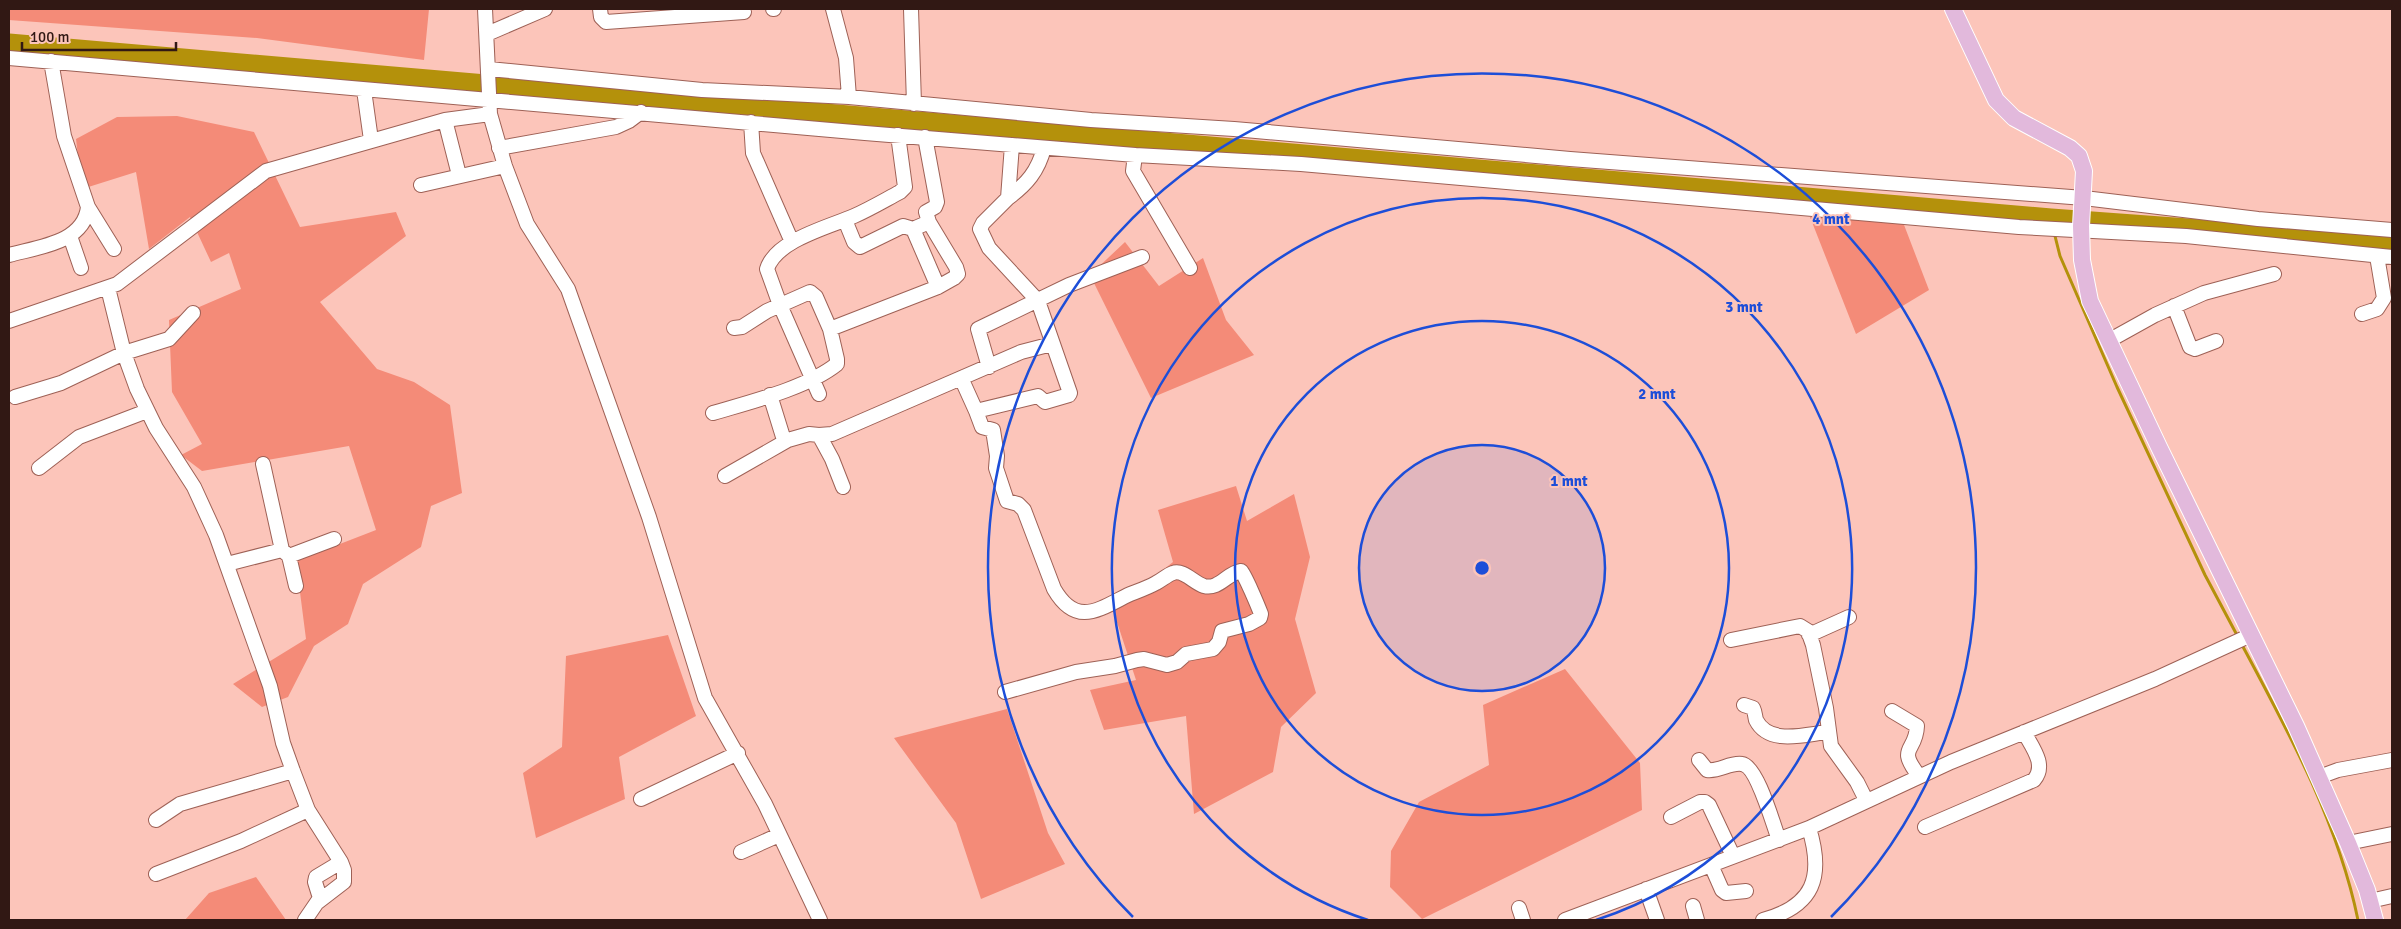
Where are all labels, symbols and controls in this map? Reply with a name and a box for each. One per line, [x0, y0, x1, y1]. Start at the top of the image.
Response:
scale bar [22, 20, 176, 52]
text: 100 m [30, 28, 70, 46]
text: 4 mnt [1812, 210, 1850, 228]
text: 3 mnt [1725, 298, 1763, 316]
text: 2 mnt [1638, 385, 1676, 403]
text: 1 mnt [1550, 472, 1588, 490]
centre of rings [1473, 559, 1491, 577]

